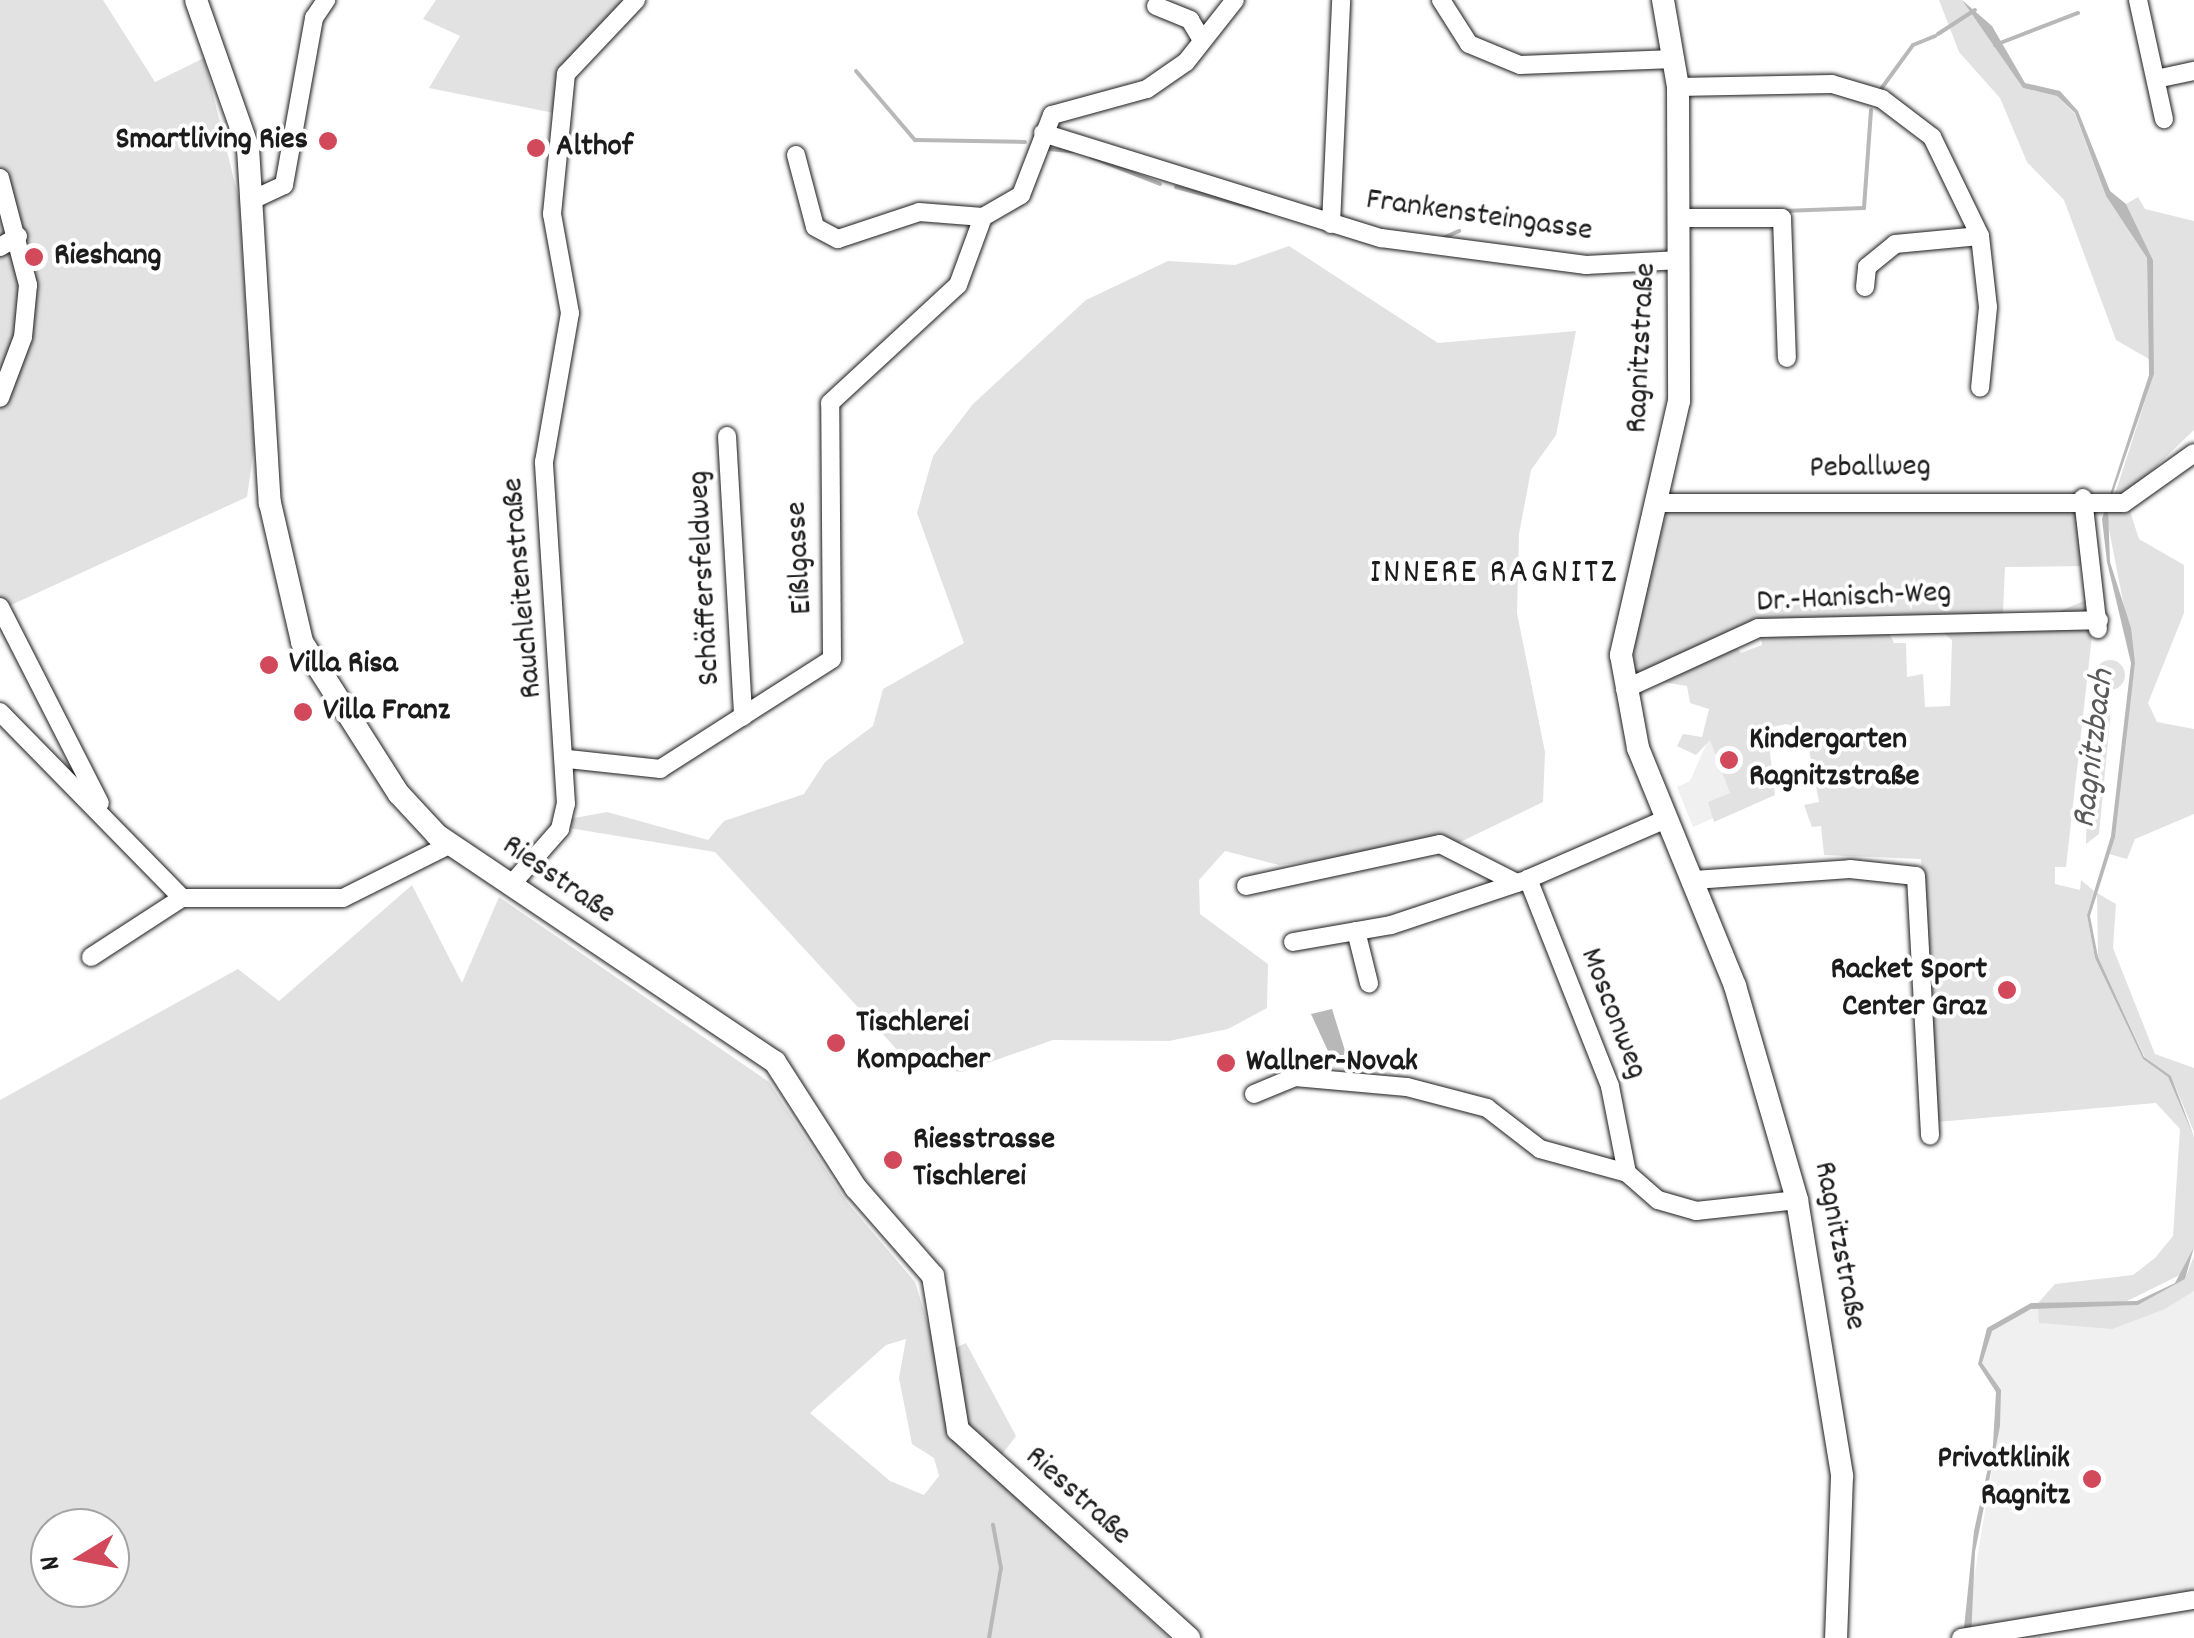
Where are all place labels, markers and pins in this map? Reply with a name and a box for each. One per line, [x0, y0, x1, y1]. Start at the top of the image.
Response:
place label: Smartliving Ries [115, 122, 308, 160]
place label: Althof [556, 129, 633, 167]
marker: Smartliving Ries [317, 130, 339, 152]
marker: Althof [525, 137, 547, 159]
place label: Rieshang [54, 238, 161, 276]
marker: Rieshang [23, 246, 45, 268]
place label: Villa Risa [289, 646, 398, 684]
marker: Villa Risa [258, 654, 280, 676]
place label: Villa Franz [323, 693, 450, 731]
marker: Villa Franz [292, 701, 314, 723]
place label: Kindergarten Ragnitzstraße [1749, 723, 1920, 798]
marker: Kindergarten Ragnitzstraße [1718, 749, 1740, 771]
place label: Racket Sport Center Graz [1830, 953, 1987, 1028]
marker: Racket Sport Center Graz [1996, 979, 2018, 1001]
place label: Tischlerei Kompacher [856, 1006, 990, 1081]
marker: Tischlerei Kompacher [825, 1032, 847, 1054]
place label: Wallner-Novak [1246, 1044, 1418, 1082]
marker: Wallner-Novak [1215, 1052, 1237, 1074]
place label: Riesstrasse Tischlerei [913, 1123, 1055, 1198]
marker: Riesstrasse Tischlerei [882, 1149, 904, 1171]
place label: Privatklinik Ragnitz [1937, 1442, 2070, 1517]
marker: Privatklinik Ragnitz [2079, 1466, 2105, 1492]

